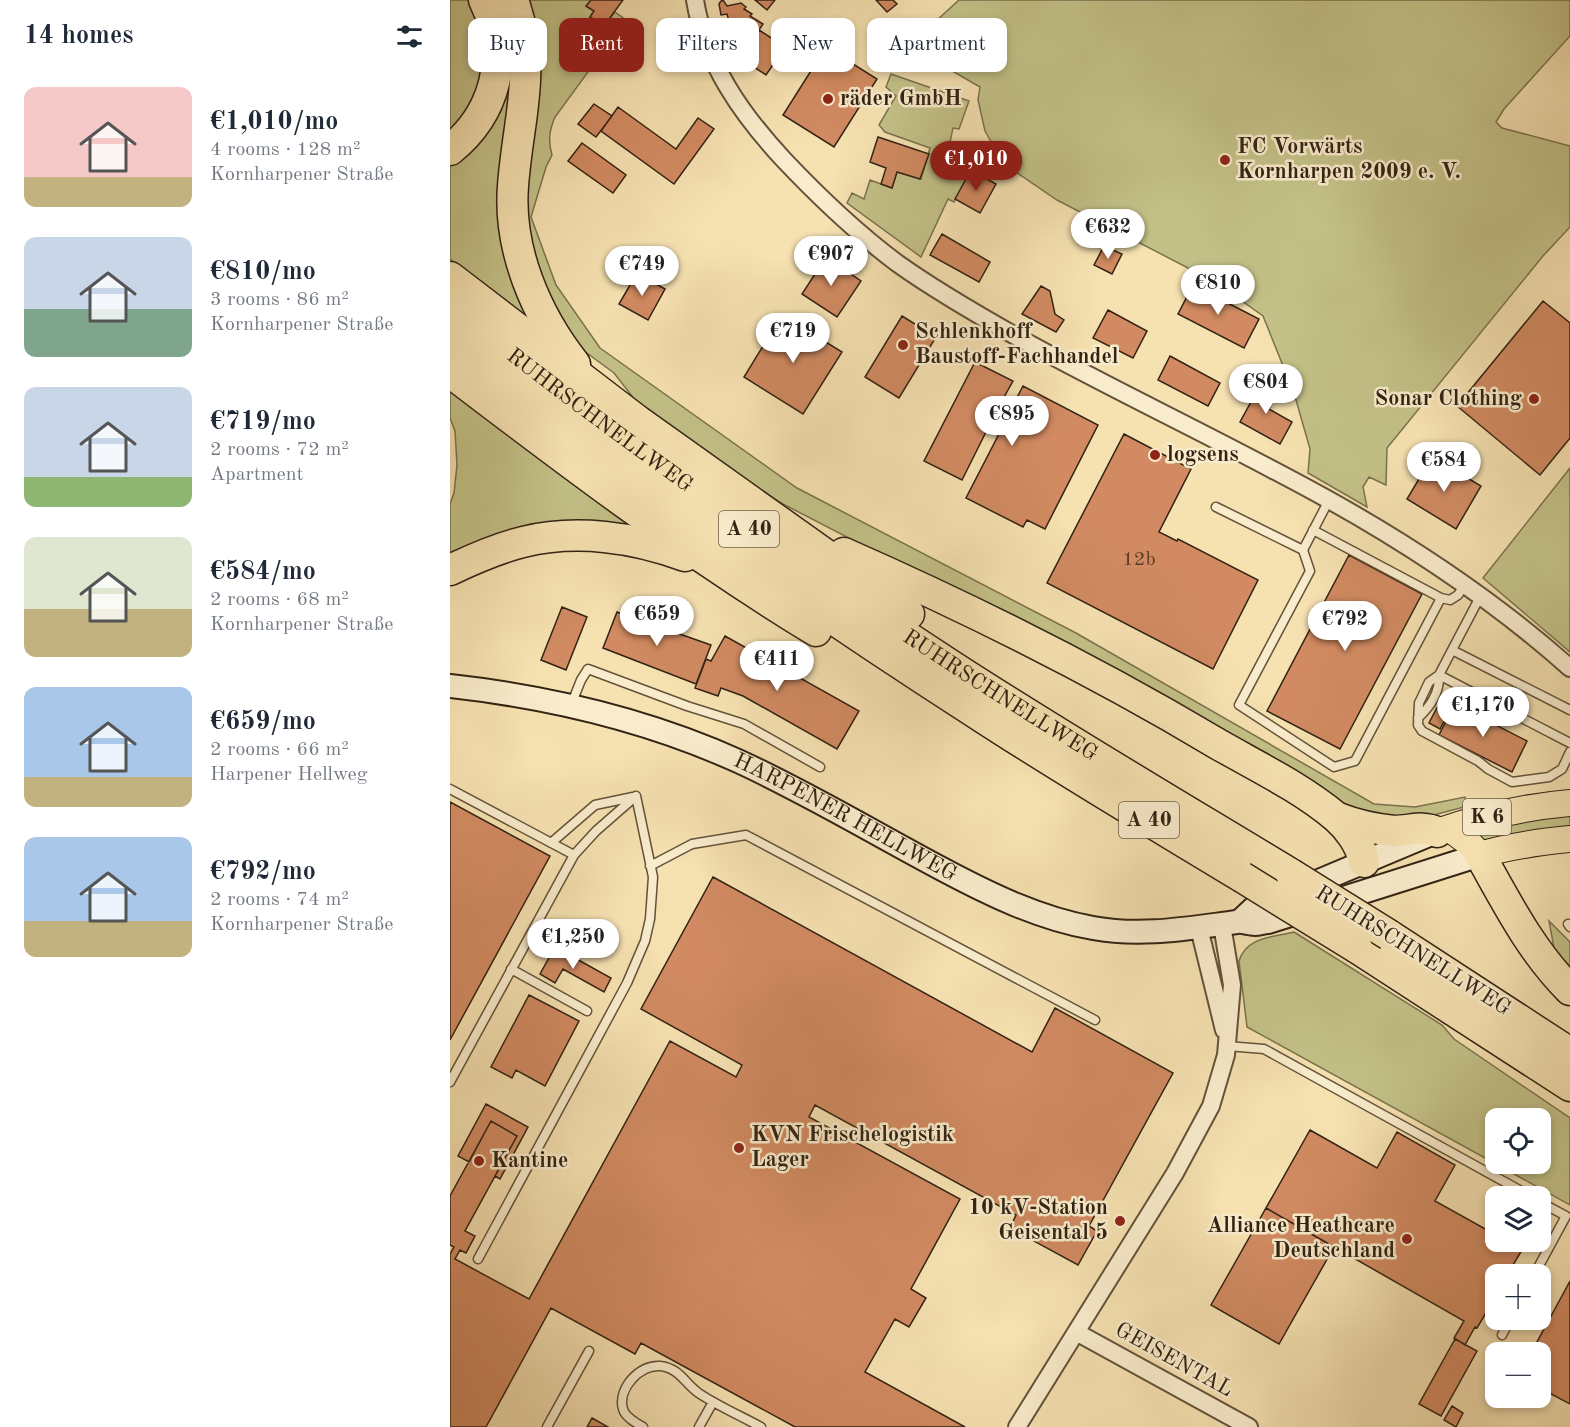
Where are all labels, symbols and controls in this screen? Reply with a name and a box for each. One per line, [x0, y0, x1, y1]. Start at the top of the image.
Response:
chip: Buy [468, 18, 547, 72]
chip: Rent [559, 18, 644, 72]
chip: Filters [656, 18, 759, 72]
chip: New [771, 18, 855, 72]
chip: Apartment [867, 18, 1007, 72]
icon: filters [393, 20, 426, 53]
text: 14 homes [24, 23, 133, 49]
place label: räder GmbH [840, 88, 962, 110]
marker: räder GmbH [821, 92, 835, 106]
text: €1,010/mo [210, 109, 338, 135]
icon: home [72, 111, 144, 183]
place label: FC Vorwärts Kornharpen 2009 e. V. [1237, 136, 1461, 183]
text: 4 rooms · 128 m² [210, 140, 360, 160]
pin: €1,010 [927, 141, 1025, 192]
text: €1,010 [944, 150, 1008, 170]
marker: FC Vorwärts Kornharpen 2009 e. V. [1218, 153, 1232, 167]
text: Kornharpener Straße [210, 165, 394, 185]
pin: €632 [1072, 209, 1144, 260]
text: €632 [1085, 218, 1131, 238]
pin: €907 [795, 236, 867, 287]
text: €907 [808, 245, 854, 265]
pin: €749 [606, 246, 678, 297]
text: €749 [619, 255, 665, 275]
text: €810/mo [210, 259, 316, 285]
icon: home [72, 261, 144, 333]
pin: €810 [1182, 265, 1254, 316]
text: €810 [1195, 274, 1241, 294]
text: 3 rooms · 86 m² [210, 290, 349, 310]
pin: €719 [757, 313, 829, 364]
text: Kornharpener Straße [210, 315, 394, 335]
place label: Schlenkhoff Baustoff-Fachhandel [915, 321, 1119, 368]
text: €719 [770, 322, 816, 342]
marker: Schlenkhoff Baustoff-Fachhandel [896, 338, 910, 352]
street label: RUHRSCHNELLWEG [502, 345, 697, 497]
pin: €804 [1230, 364, 1302, 415]
text: €804 [1243, 373, 1289, 393]
place label: Sonar Clothing [1375, 388, 1522, 410]
marker: Sonar Clothing [1527, 392, 1541, 406]
pin: €895 [976, 396, 1048, 447]
text: €895 [989, 405, 1035, 425]
text: €719/mo [210, 409, 316, 435]
icon: home [72, 411, 144, 483]
text: 2 rooms · 72 m² [210, 440, 349, 460]
pin: €584 [1408, 442, 1480, 493]
place label: logsens [1167, 444, 1239, 466]
marker: logsens [1148, 448, 1162, 462]
text: €584 [1421, 451, 1467, 471]
text: Apartment [210, 465, 304, 485]
road number: A 40 [719, 511, 779, 547]
house number: 12b [1122, 550, 1156, 570]
text: €584/mo [210, 559, 316, 585]
icon: home [72, 561, 144, 633]
text: 2 rooms · 68 m² [210, 590, 349, 610]
pin: €659 [621, 596, 693, 647]
pin: €792 [1309, 601, 1381, 652]
text: €659 [634, 605, 680, 625]
text: €792 [1322, 610, 1368, 630]
text: Kornharpener Straße [210, 615, 394, 635]
street label: RUHRSCHNELLWEG [899, 626, 1102, 766]
pin: €411 [741, 641, 813, 692]
text: €411 [754, 650, 800, 670]
pin: €1,170 [1434, 687, 1532, 738]
text: €1,170 [1451, 696, 1515, 716]
text: €659/mo [210, 709, 316, 735]
icon: home [72, 711, 144, 783]
text: 2 rooms · 66 m² [210, 740, 349, 760]
street label: HARPENER HELLWEG [730, 750, 961, 886]
text: Harpener Hellweg [210, 765, 368, 785]
road number: K 6 [1463, 799, 1511, 835]
road number: A 40 [1119, 802, 1179, 838]
text: €792/mo [210, 859, 316, 885]
icon: home [72, 861, 144, 933]
street label: RUHRSCHNELLWEG [1311, 882, 1515, 1020]
text: 2 rooms · 74 m² [210, 890, 349, 910]
text: Kornharpener Straße [210, 915, 394, 935]
pin: €1,250 [524, 919, 622, 970]
text: €1,250 [541, 928, 605, 948]
map controls [1485, 1108, 1551, 1408]
button: locate [1485, 1108, 1551, 1174]
place label: KVN Frischelogistik Lager [751, 1124, 954, 1171]
marker: KVN Frischelogistik Lager [732, 1141, 746, 1155]
place label: Kantine [491, 1150, 568, 1172]
marker: Kantine [472, 1154, 486, 1168]
button: layers [1485, 1186, 1551, 1252]
place label: 10 kV-Station Geisental 5 [968, 1197, 1108, 1244]
marker: 10 kV-Station Geisental 5 [1113, 1214, 1127, 1228]
place label: Alliance Heathcare Deutschland [1207, 1215, 1395, 1262]
marker: Alliance Heathcare Deutschland [1400, 1232, 1414, 1246]
button: + [1485, 1264, 1551, 1330]
street label: GEISENTAL [1111, 1319, 1237, 1401]
button: − [1485, 1342, 1551, 1408]

